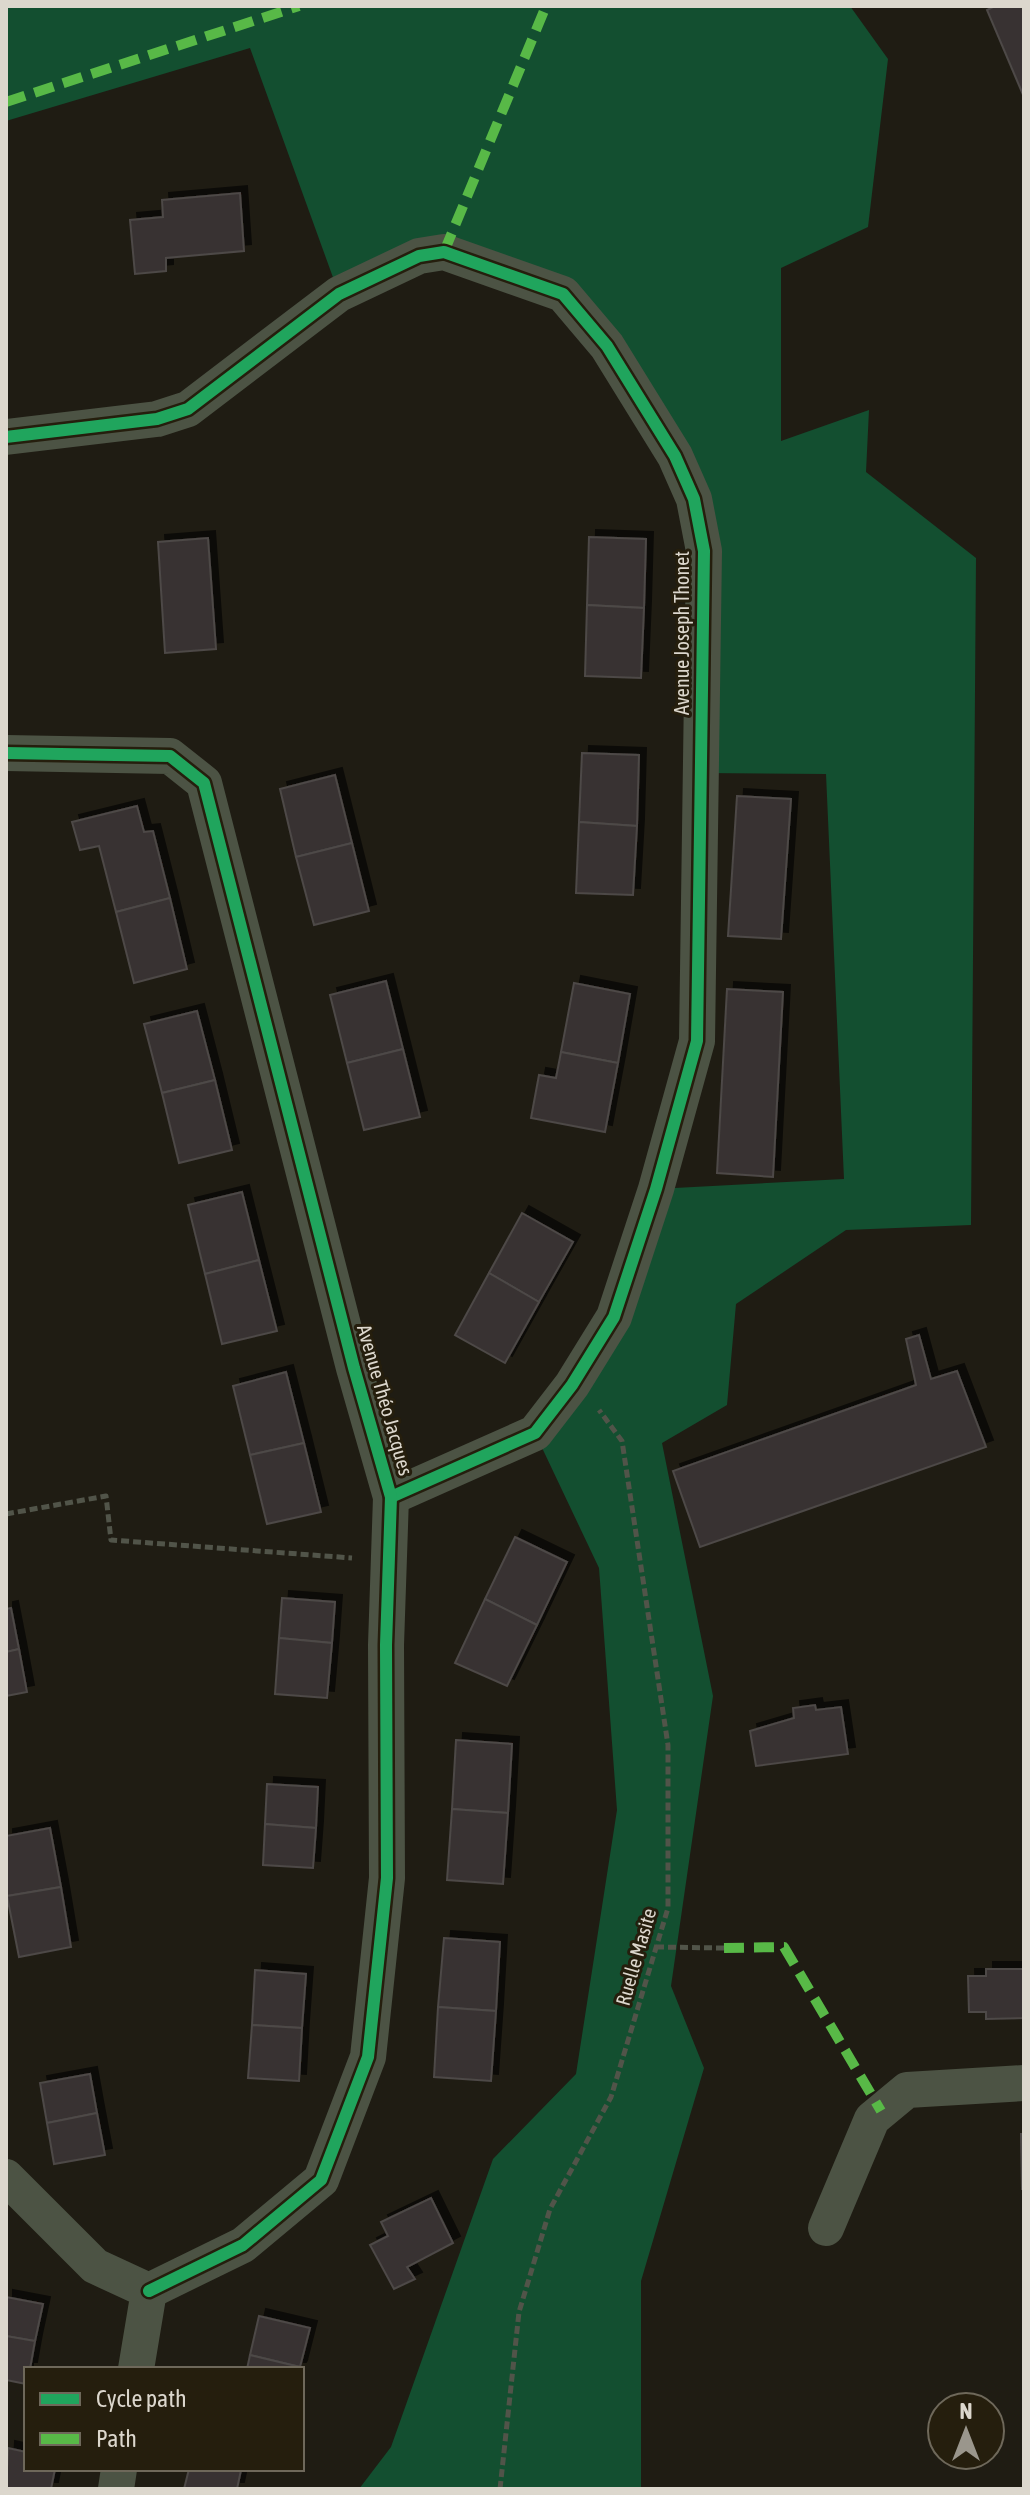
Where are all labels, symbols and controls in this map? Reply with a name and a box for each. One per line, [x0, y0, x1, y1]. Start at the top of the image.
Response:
street label: Avenue Joseph Thonet [670, 551, 693, 715]
street label: Avenue Théo Jacques [353, 1322, 418, 1478]
street label: Ruelle Masite [611, 1906, 660, 2008]
legend [24, 2367, 304, 2471]
text: Cycle path [96, 2385, 187, 2412]
north arrow [926, 2391, 1006, 2471]
text: N [960, 2398, 972, 2424]
text: Path [96, 2425, 137, 2452]

